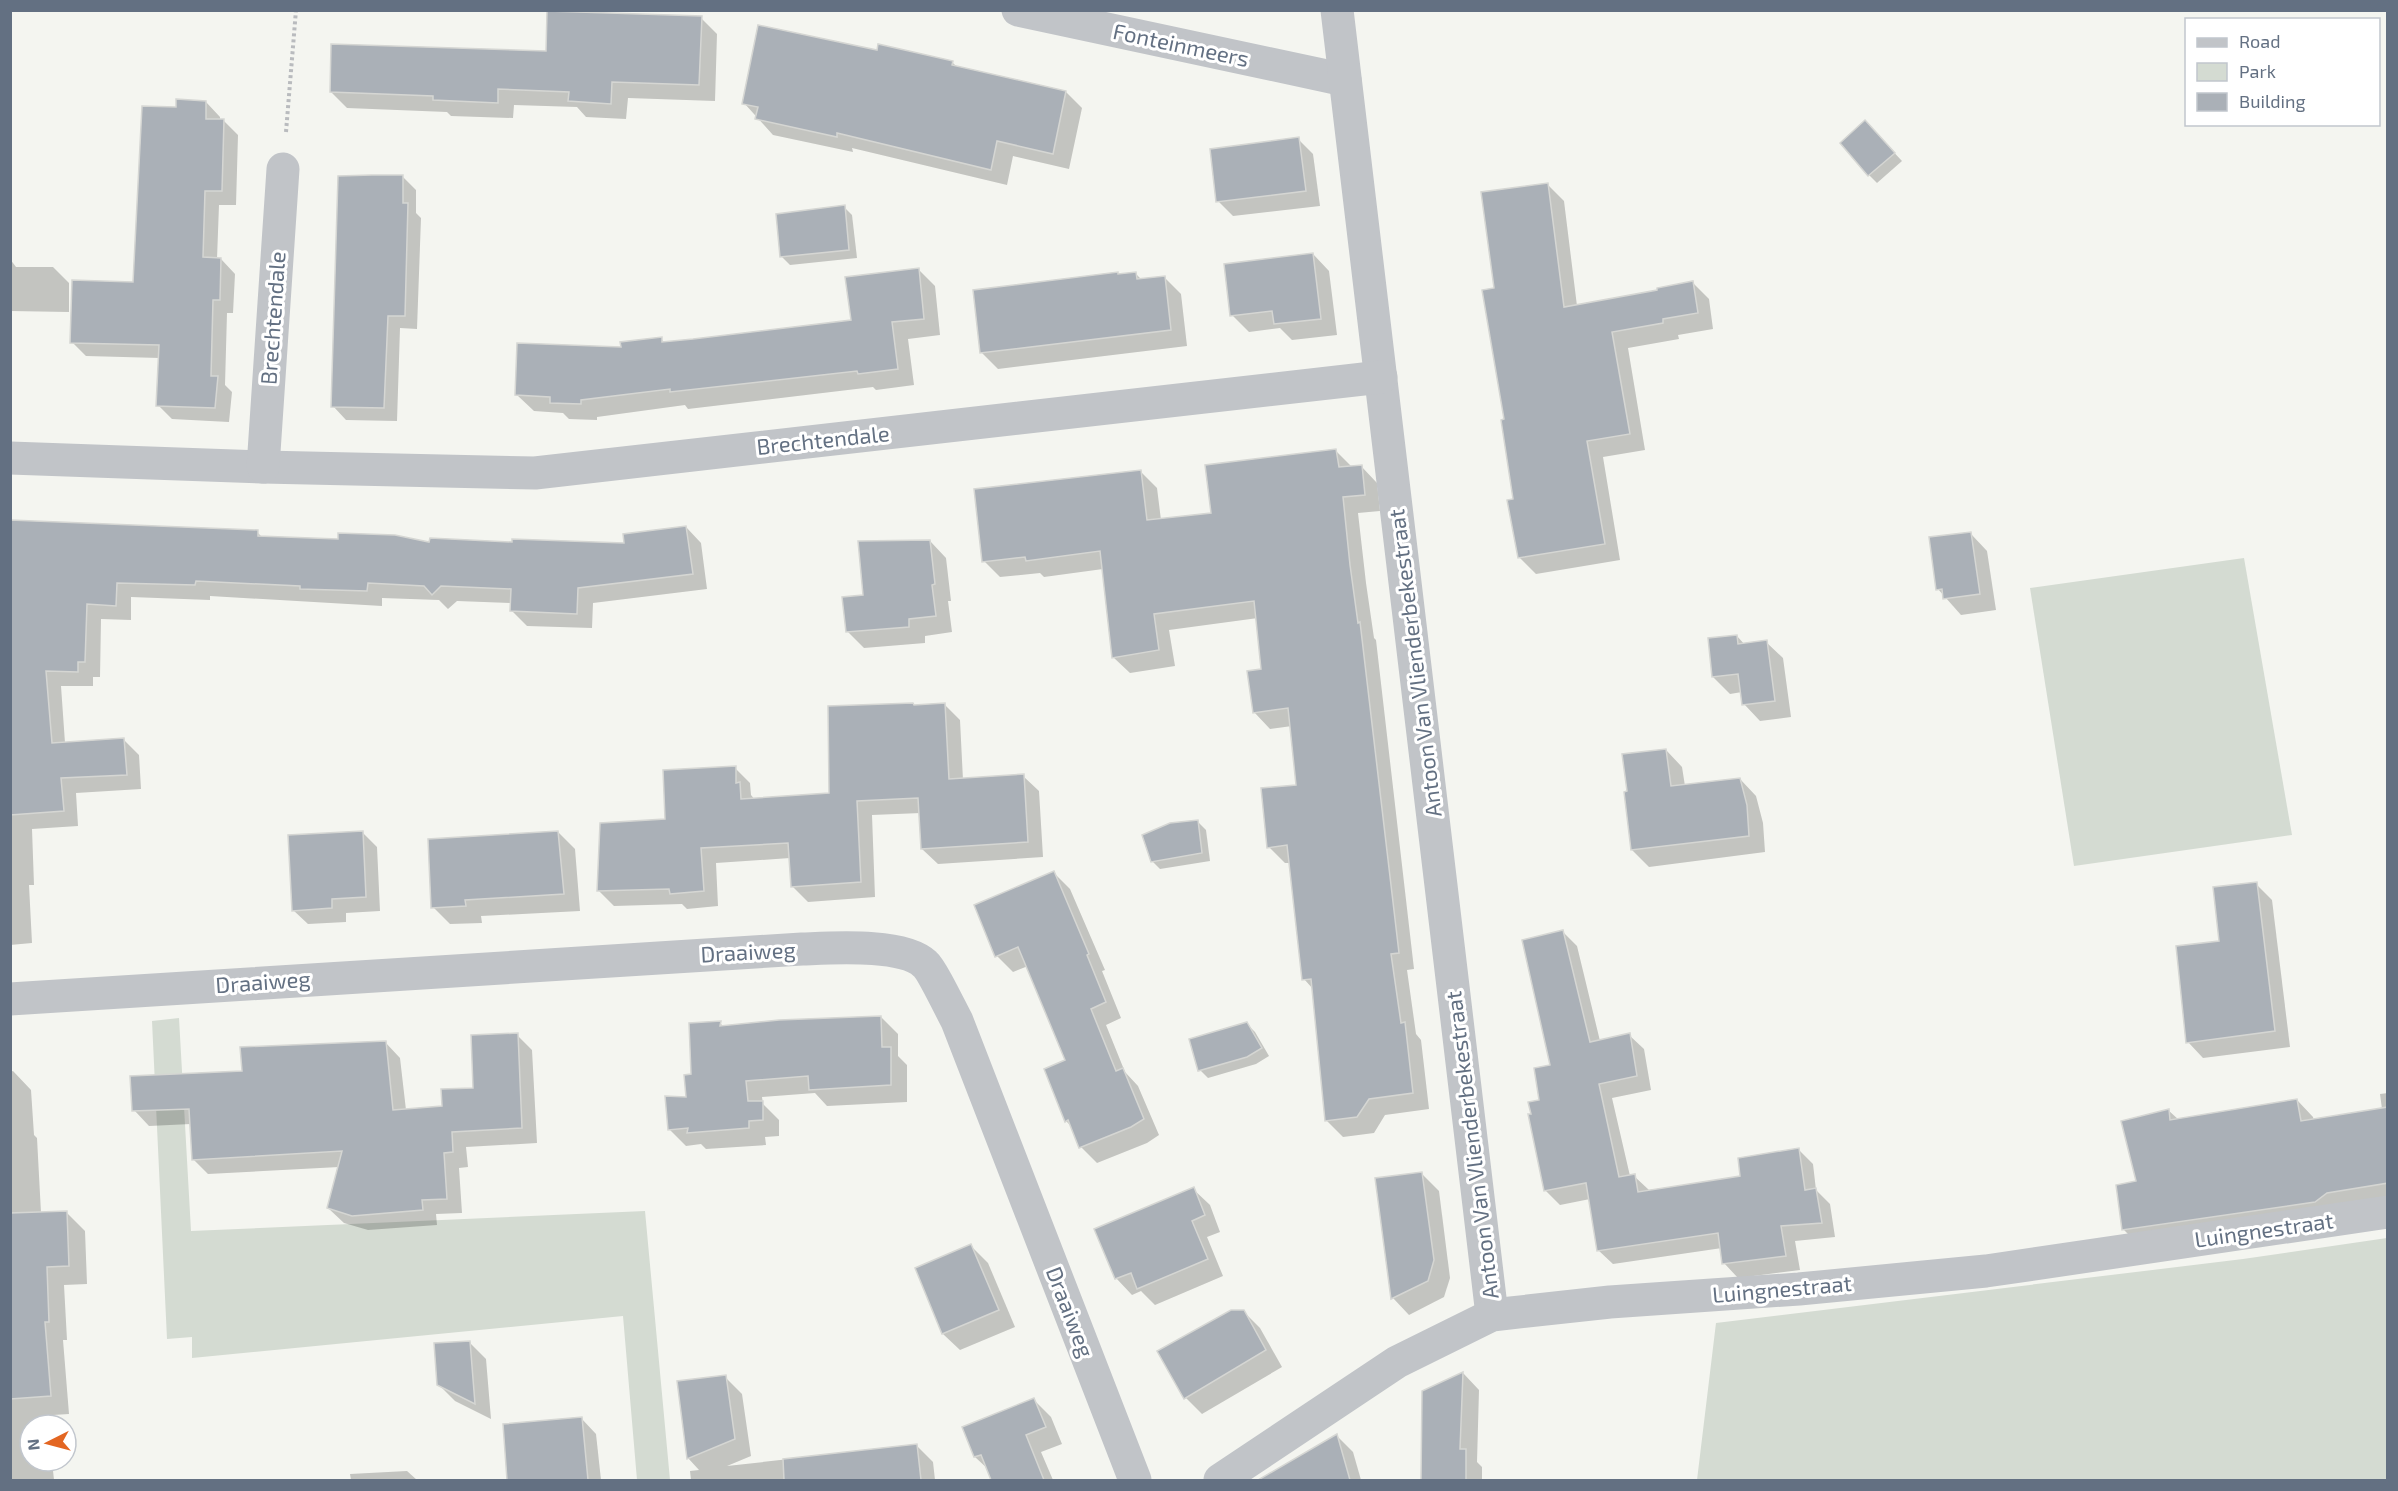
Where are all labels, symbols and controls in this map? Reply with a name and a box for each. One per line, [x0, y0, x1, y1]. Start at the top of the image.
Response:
street label: Fonteinmeers [1111, 17, 1251, 71]
legend [2185, 18, 2380, 126]
text: Road [2239, 30, 2280, 52]
text: Park [2239, 60, 2276, 82]
text: Building [2239, 90, 2306, 112]
street label: Brechtendale [254, 250, 290, 385]
street label: Brechtendale [755, 419, 891, 459]
street label: Antoon Van Vlienderbekestraat [1382, 508, 1446, 819]
street label: Draaiweg [700, 936, 796, 966]
street label: Draaiweg [215, 965, 311, 997]
street label: Antoon Van Vlienderbekestraat [1439, 990, 1503, 1301]
street label: Luingnestraat [2193, 1206, 2335, 1252]
street label: Draaiweg [1042, 1263, 1100, 1361]
street label: Luingnestraat [1711, 1269, 1853, 1307]
north arrow [18, 1413, 78, 1473]
text: N [23, 1438, 43, 1451]

